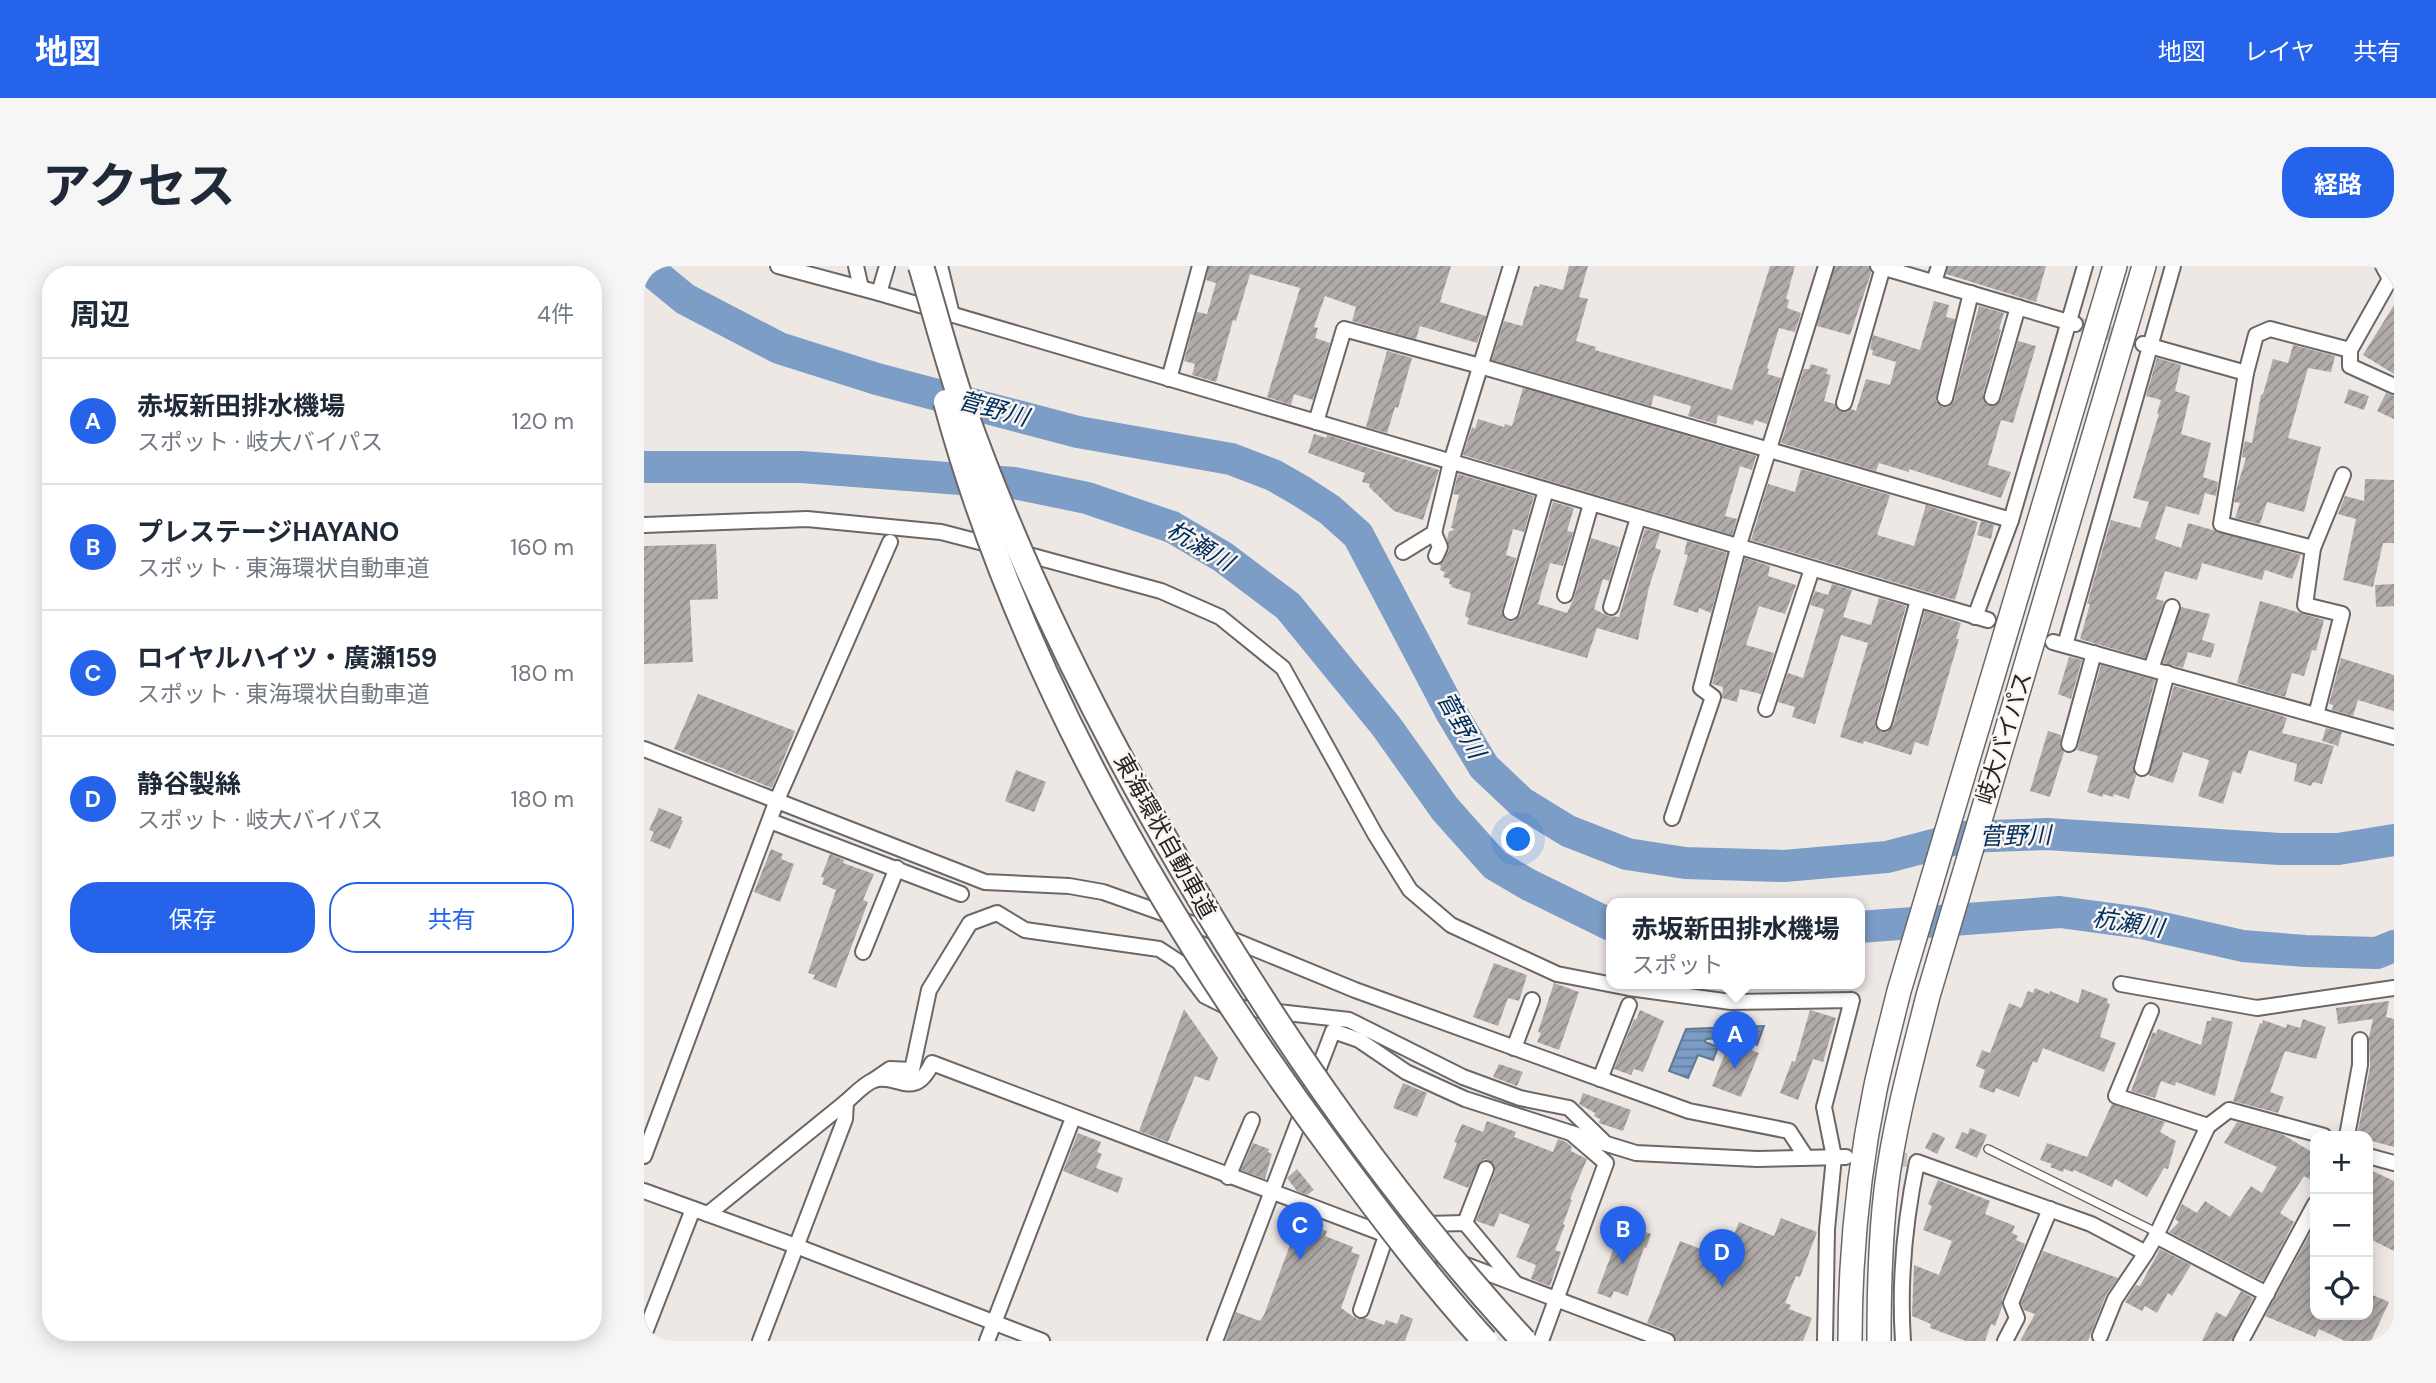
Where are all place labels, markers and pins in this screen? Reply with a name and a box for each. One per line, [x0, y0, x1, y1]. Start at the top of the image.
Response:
pin: A [1712, 1011, 1758, 1069]
pin: C [1277, 1202, 1323, 1260]
pin: B [1600, 1206, 1646, 1264]
pin: D [1699, 1229, 1745, 1287]

